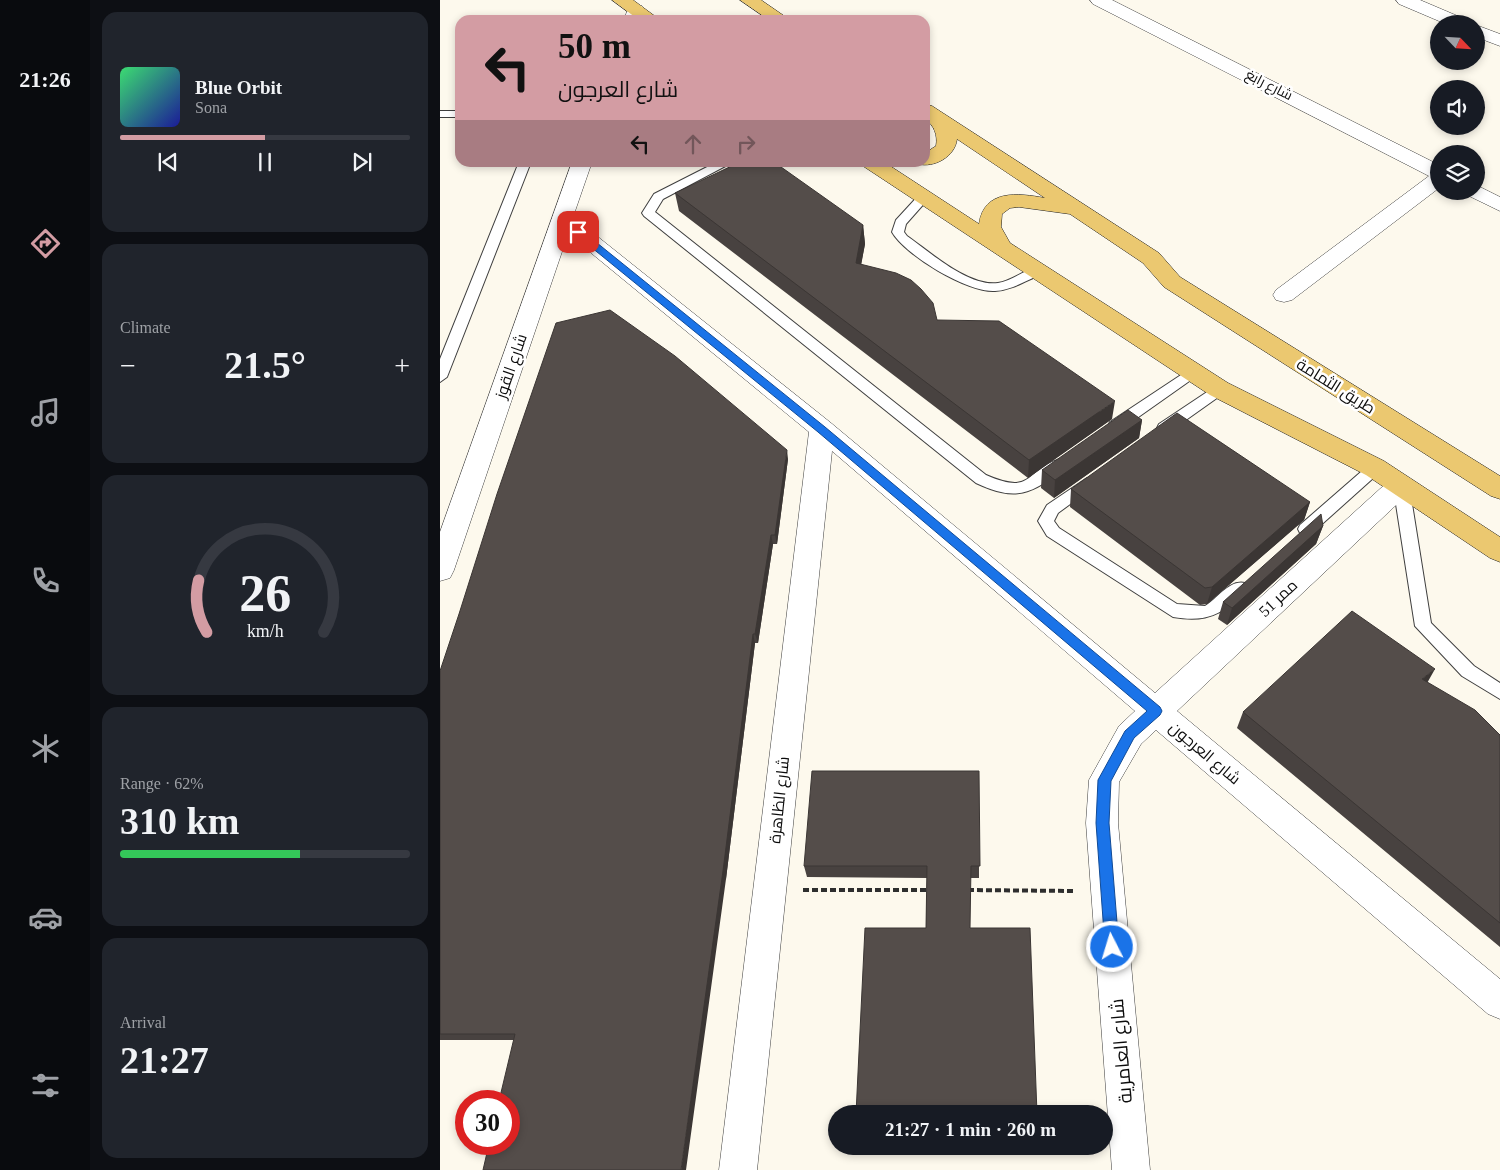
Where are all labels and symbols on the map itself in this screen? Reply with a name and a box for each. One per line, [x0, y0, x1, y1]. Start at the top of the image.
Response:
north arrow [1430, 15, 1485, 70]
street label: شارع رابغ [1243, 67, 1295, 104]
pin [557, 211, 599, 253]
street label: شارع القوز [492, 331, 533, 403]
street label: طريق الثمامة [1293, 355, 1378, 418]
street label: ممر 51 [1255, 576, 1301, 621]
street label: شارع العرجون [1164, 718, 1244, 790]
street label: شارع الظاهرة [766, 756, 795, 845]
position arrow [1085, 920, 1137, 972]
street label: شارع العامرية [1106, 997, 1139, 1104]
speed limit sign: 30 [455, 1090, 520, 1155]

